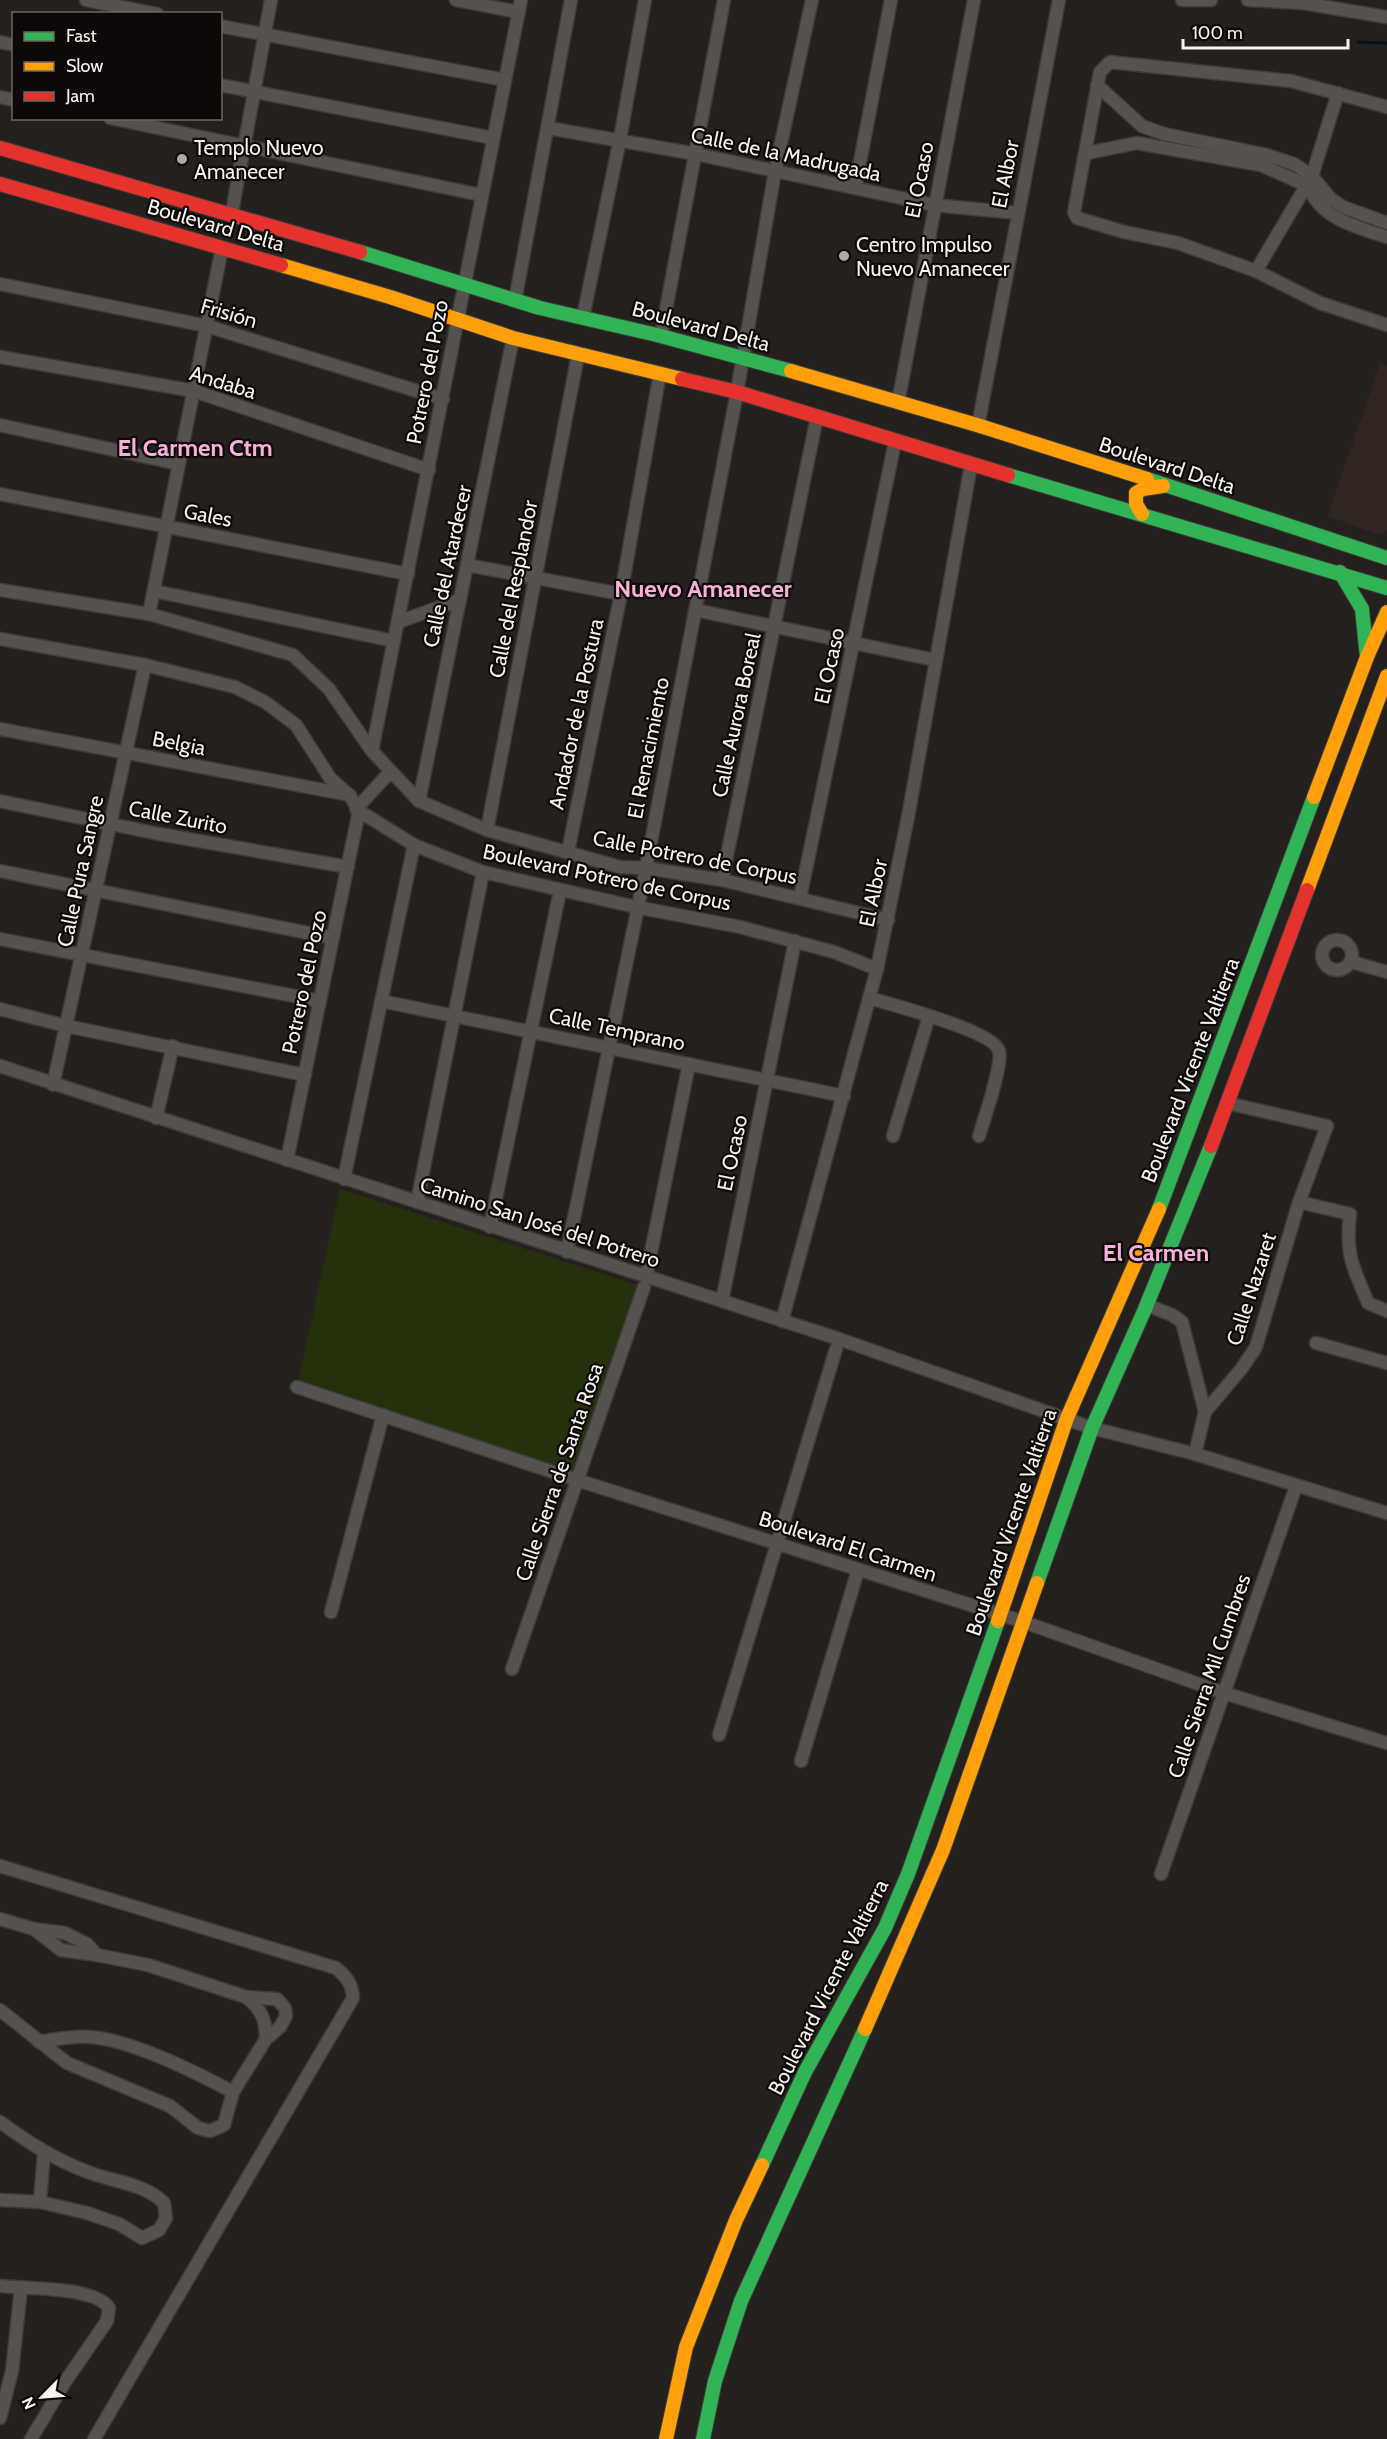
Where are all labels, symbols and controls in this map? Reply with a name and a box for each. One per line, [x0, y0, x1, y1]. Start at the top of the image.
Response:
legend [12, 12, 222, 120]
scale bar [1183, 12, 1348, 50]
text: 100 m [1192, 22, 1243, 44]
text: Fast [66, 25, 97, 47]
text: Slow [66, 55, 103, 77]
text: Jam [65, 85, 95, 107]
street label: Calle de la Madrugada [689, 122, 883, 186]
place label: Templo Nuevo Amanecer [194, 135, 323, 184]
street label: El Albor [986, 137, 1024, 210]
street label: El Ocaso [899, 140, 939, 220]
marker: Templo Nuevo Amanecer [175, 152, 189, 166]
street label: Boulevard Delta [145, 193, 287, 257]
place label: Centro Impulso Nuevo Amanecer [856, 232, 1010, 281]
marker: Centro Impulso Nuevo Amanecer [837, 249, 851, 263]
street label: Frisión [198, 293, 260, 333]
street label: Boulevard Delta [629, 296, 773, 356]
street label: Potrero del Pozo [401, 298, 453, 446]
street label: Andaba [187, 360, 259, 404]
street label: Boulevard Delta [1096, 431, 1238, 499]
district label: El Carmen Ctm [117, 433, 273, 462]
street label: Calle del Atardecer [418, 482, 477, 650]
street label: Gales [182, 498, 234, 532]
street label: Calle del Resplandor [484, 498, 543, 680]
district label: Nuevo Amanecer [614, 574, 792, 603]
street label: Andador de la Postura [544, 616, 608, 812]
street label: El Ocaso [809, 626, 849, 706]
street label: Calle Aurora Boreal [706, 630, 766, 799]
street label: El Renacimiento [622, 675, 674, 821]
street label: Belgia [150, 726, 208, 760]
street label: Calle Pura Sangre [52, 793, 108, 949]
street label: Calle Zurito [127, 795, 229, 839]
street label: Calle Potrero de Corpus [591, 825, 800, 889]
street label: Boulevard Potrero de Corpus [481, 838, 734, 916]
street label: El Albor [854, 856, 892, 929]
street label: Potrero del Pozo [277, 908, 331, 1056]
street label: Boulevard Vicente Valtierra [1136, 954, 1244, 1186]
street label: Calle Temprano [547, 1002, 687, 1056]
street label: El Ocaso [712, 1113, 752, 1193]
street label: Camino San José del Potrero [417, 1171, 663, 1273]
street label: Calle Nazaret [1221, 1229, 1281, 1349]
district label: El Carmen [1103, 1238, 1209, 1267]
street label: Calle Sierra de Santa Rosa [510, 1360, 608, 1584]
street label: Boulevard Vicente Valtierra [960, 1405, 1062, 1639]
street label: Boulevard El Carmen [756, 1505, 940, 1587]
street label: Calle Sierra Mil Cumbres [1162, 1570, 1256, 1781]
street label: Boulevard Vicente Valtierra [763, 1875, 893, 2099]
north arrow [12, 2367, 72, 2427]
text: N [18, 2394, 40, 2412]

